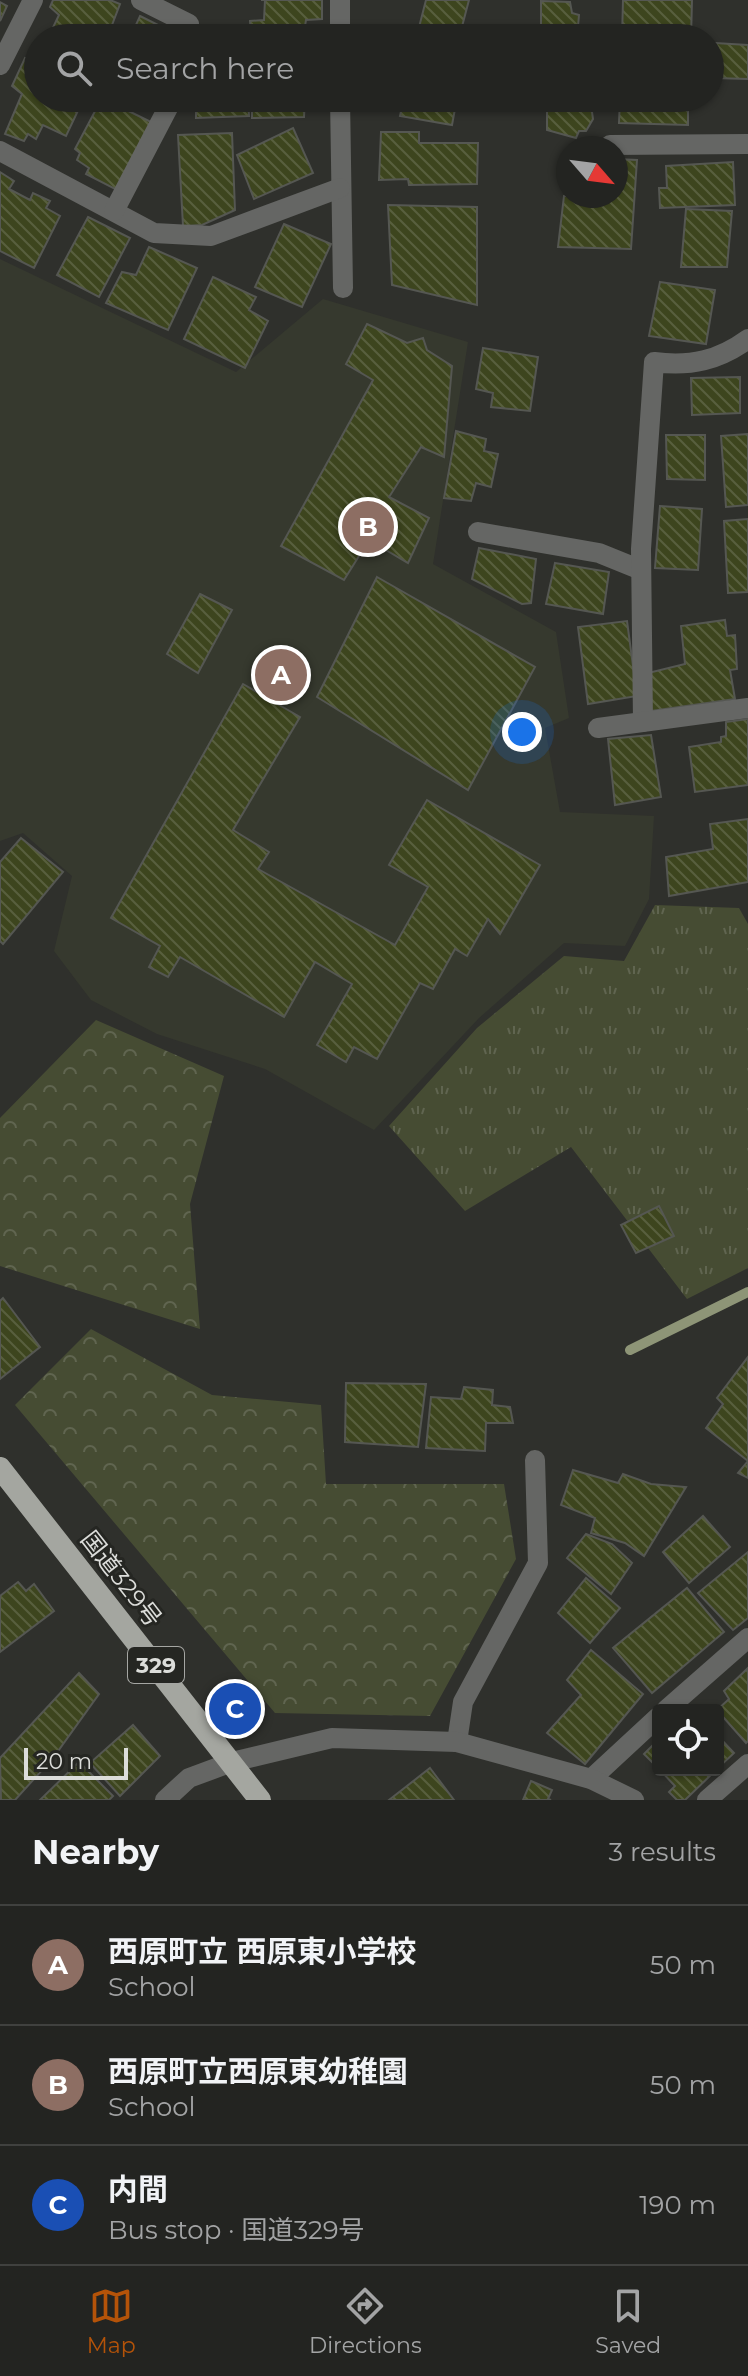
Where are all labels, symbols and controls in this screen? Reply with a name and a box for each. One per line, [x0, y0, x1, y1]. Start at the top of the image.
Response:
search box [24, 24, 724, 112]
icon: search [52, 46, 96, 90]
text: Search here [116, 50, 294, 87]
north arrow [556, 136, 628, 208]
pin: B [342, 497, 394, 557]
pin: A [255, 645, 307, 705]
your location [502, 712, 542, 752]
street label: 国道329号 [75, 1525, 168, 1632]
road number: 329 [128, 1647, 184, 1683]
pin: C [209, 1679, 261, 1739]
map controls [652, 1704, 724, 1776]
button: locate [652, 1704, 724, 1776]
scale bar [24, 1744, 128, 1780]
text: 20 m [36, 1748, 92, 1775]
text: Nearby [32, 1831, 159, 1873]
text: 3 results [609, 1836, 716, 1868]
text: 西原町立 西原東小学校 [108, 1933, 417, 1970]
text: A [48, 1949, 68, 1981]
text: 50 m [650, 1949, 716, 1981]
text: School [108, 1971, 196, 2003]
text: 西原町立西原東幼稚園 [108, 2053, 408, 2090]
text: B [48, 2069, 68, 2101]
text: 50 m [650, 2069, 716, 2101]
text: School [108, 2091, 196, 2123]
text: 内間 [108, 2171, 168, 2208]
text: C [49, 2189, 67, 2221]
text: 190 m [639, 2189, 716, 2221]
text: Bus stop · 国道329号 [108, 2214, 365, 2246]
tab: Map [87, 2284, 136, 2359]
tab: Directions [309, 2284, 422, 2359]
tab: Saved [595, 2284, 661, 2359]

